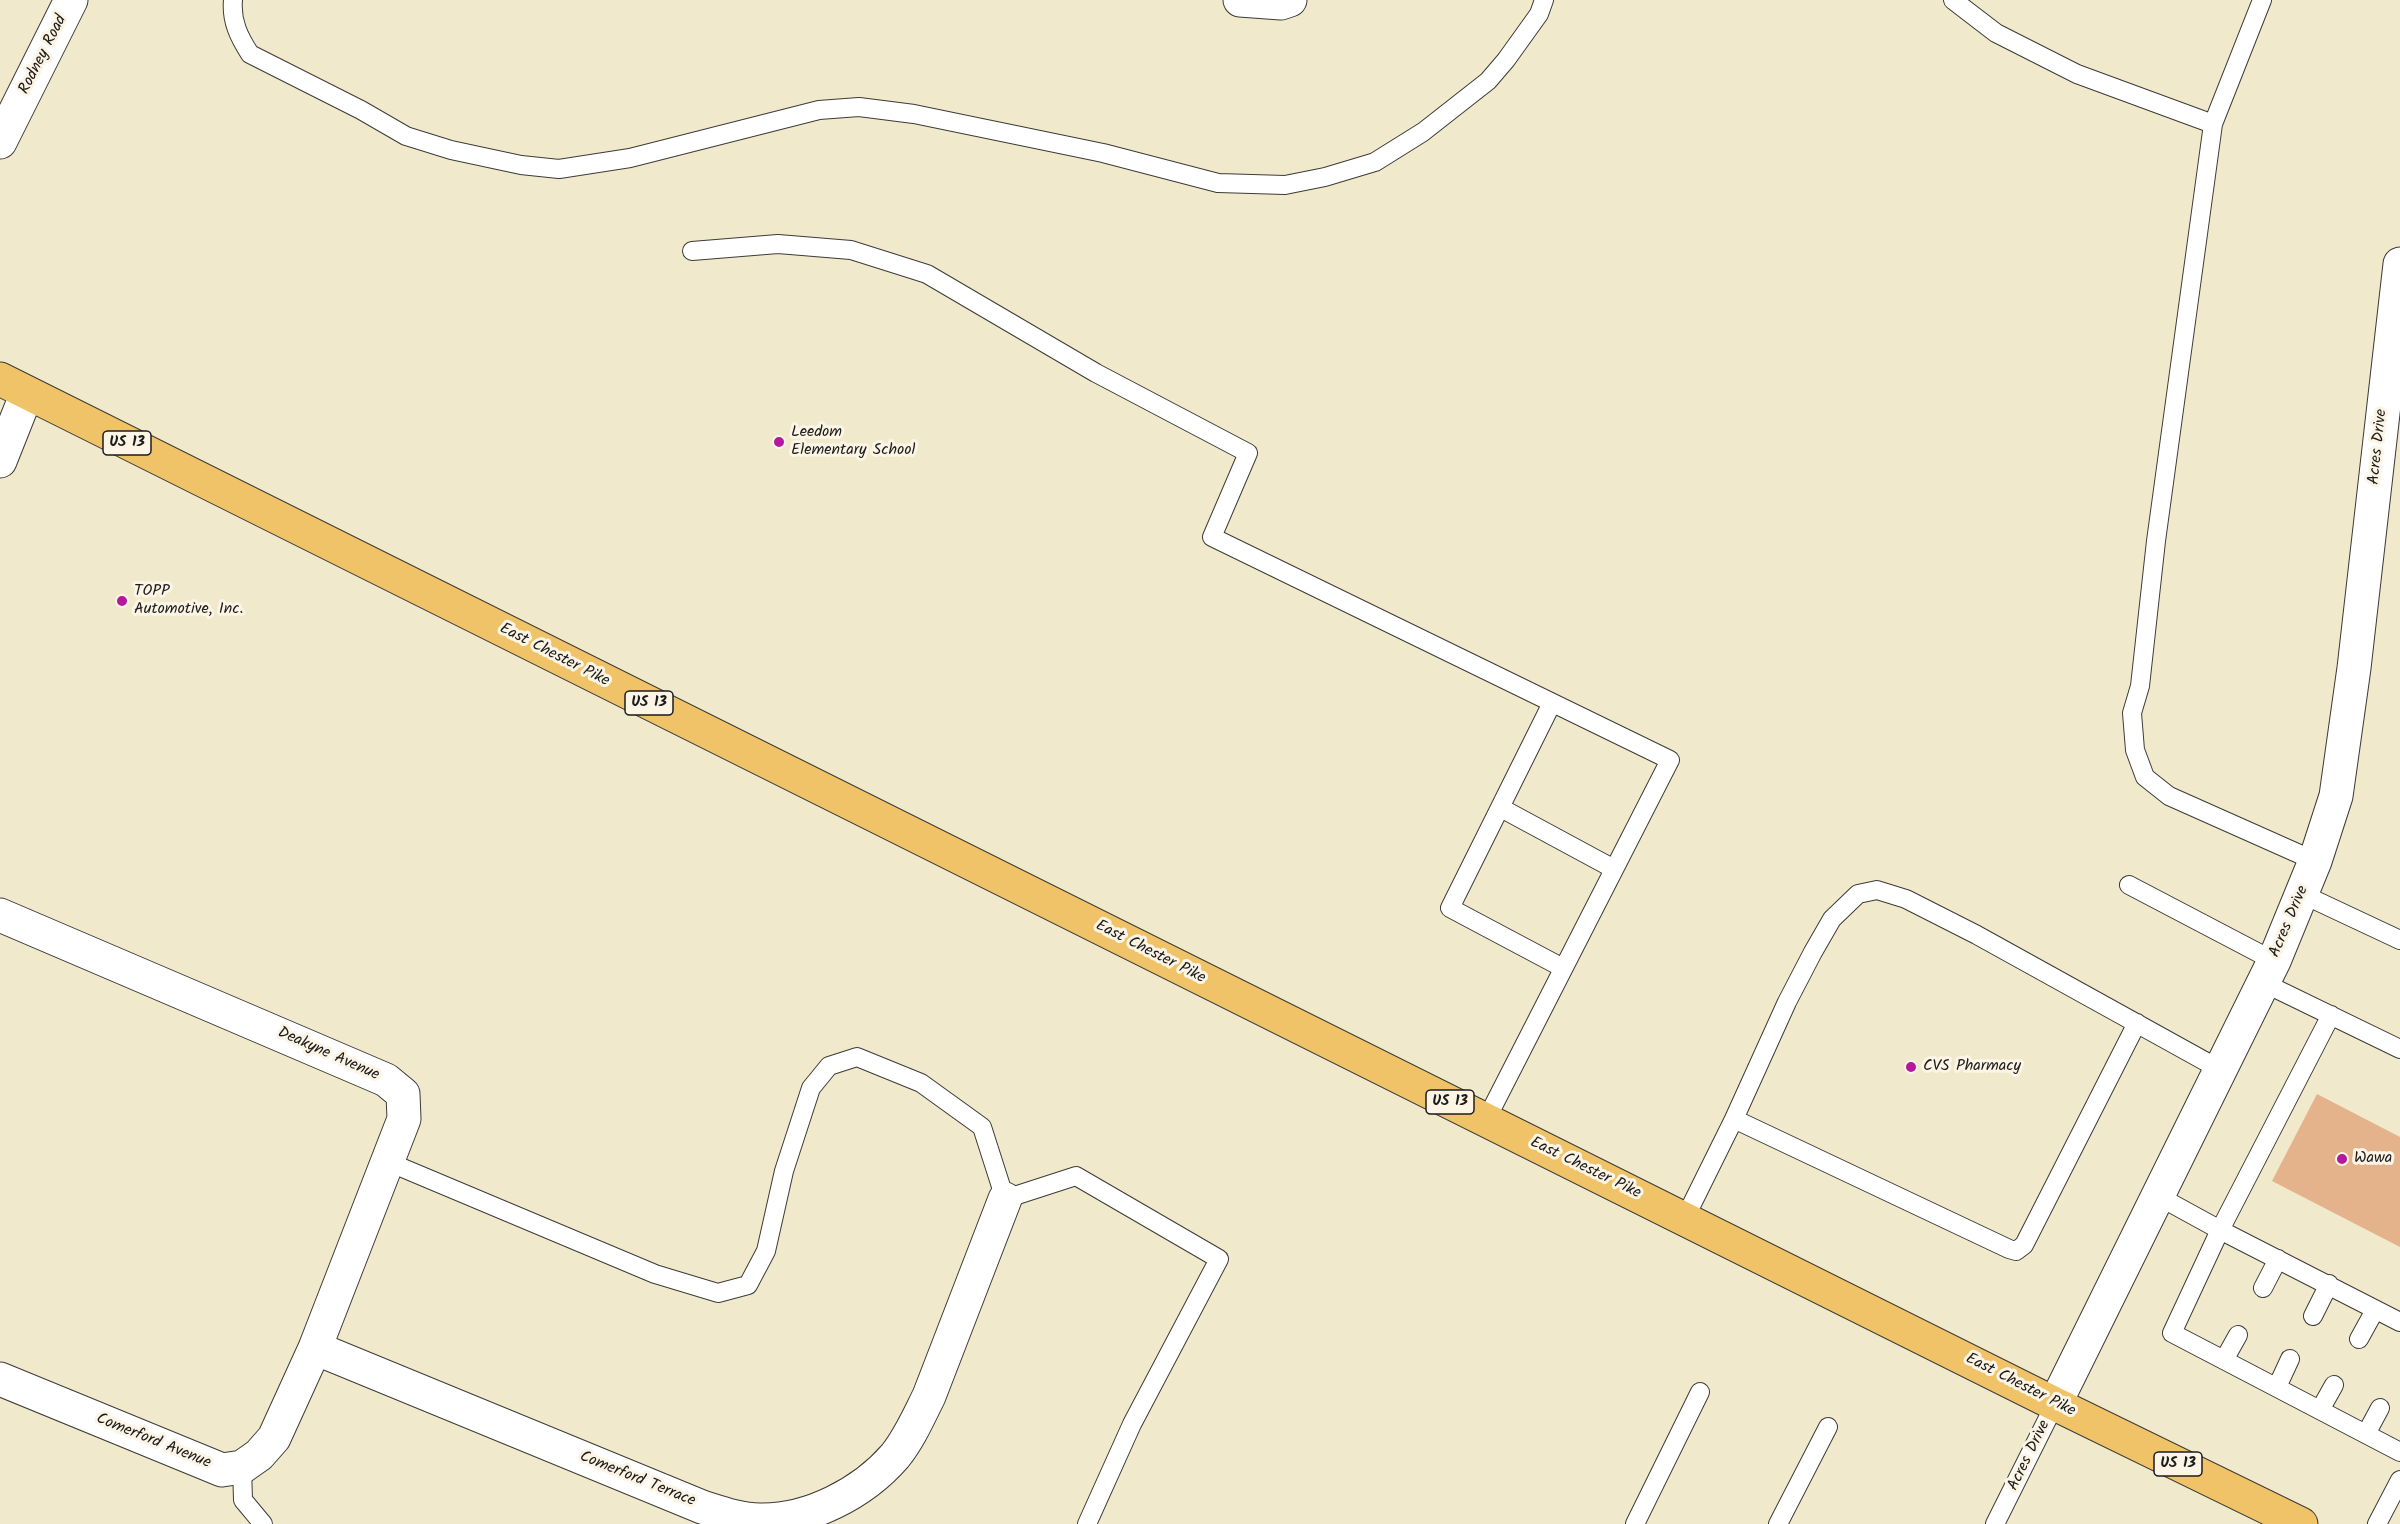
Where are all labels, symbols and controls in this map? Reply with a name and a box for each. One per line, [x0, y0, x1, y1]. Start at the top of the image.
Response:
street label: Rodney Road [16, 12, 72, 98]
street label: Acres Drive [2365, 408, 2393, 486]
place label: Leedom Elementary School [791, 423, 915, 461]
road number: US 13 [103, 431, 151, 455]
marker: Leedom Elementary School [772, 435, 786, 449]
place label: TOPP Automotive, Inc. [134, 582, 243, 620]
marker: TOPP Automotive, Inc. [115, 594, 129, 608]
street label: East Chester Pike [496, 620, 612, 692]
road number: US 13 [625, 691, 673, 715]
street label: Acres Drive [2266, 883, 2314, 961]
street label: East Chester Pike [1092, 917, 1208, 989]
street label: Deakyne Avenue [274, 1024, 382, 1086]
place label: CVS Pharmacy [1923, 1057, 2021, 1077]
marker: CVS Pharmacy [1904, 1060, 1918, 1074]
road number: US 13 [1426, 1090, 1474, 1114]
street label: East Chester Pike [1527, 1134, 1643, 1204]
place label: Wawa [2354, 1149, 2392, 1169]
marker: Wawa [2335, 1152, 2349, 1166]
street label: East Chester Pike [1962, 1350, 2078, 1422]
street label: Comerford Avenue [93, 1410, 213, 1474]
street label: Acres Drive [2005, 1418, 2055, 1494]
street label: Comerford Terrace [576, 1448, 698, 1512]
road number: US 13 [2154, 1452, 2202, 1476]

